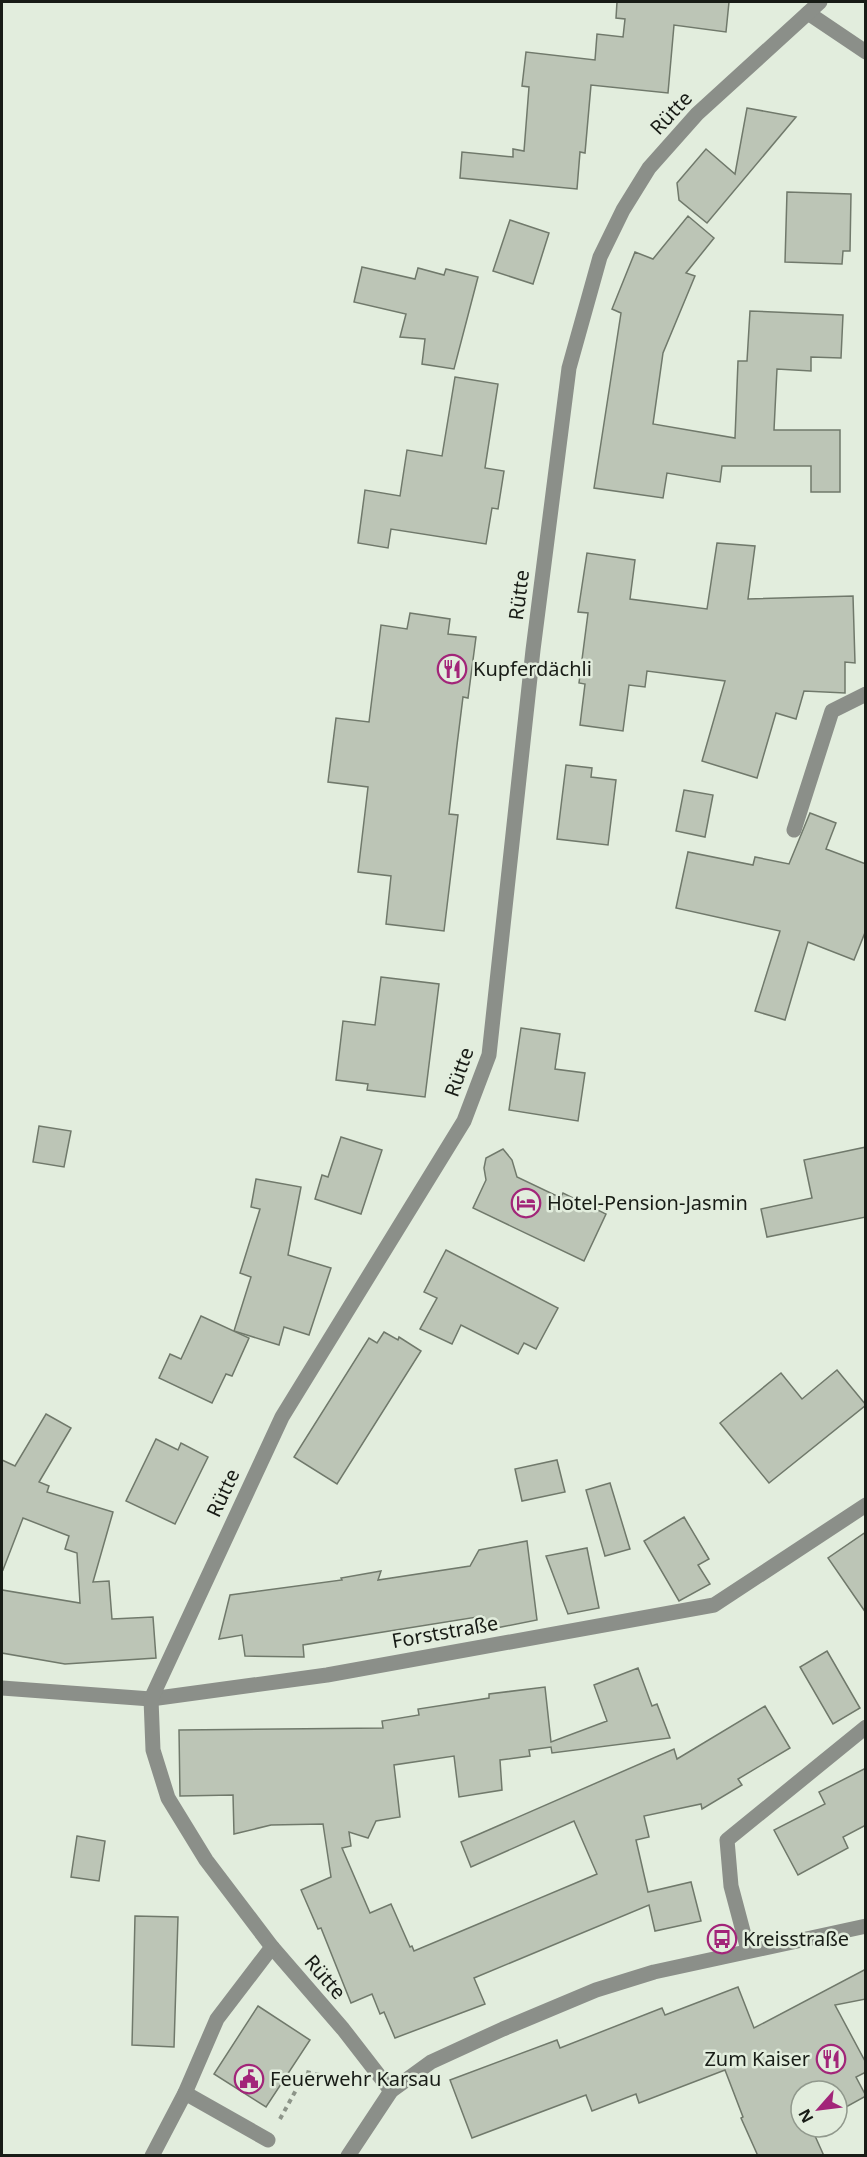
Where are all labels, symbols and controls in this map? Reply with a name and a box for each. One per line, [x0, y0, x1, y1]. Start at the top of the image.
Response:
street label: Rütte [644, 85, 698, 140]
street label: Rütte [502, 568, 535, 622]
restaurant icon: Kupferdächli [436, 653, 468, 685]
place label: Kupferdächli [473, 655, 592, 682]
street label: Rütte [438, 1044, 480, 1100]
hotel icon: Hotel-Pension-Jasmin [510, 1187, 542, 1219]
place label: Hotel-Pension-Jasmin [547, 1189, 748, 1216]
street label: Rütte [200, 1464, 245, 1521]
street label: Forststraße [390, 1609, 500, 1654]
bus stop icon: Kreisstraße [706, 1923, 738, 1955]
place label: Kreisstraße [743, 1925, 849, 1952]
street label: Rütte [299, 1949, 352, 2005]
restaurant icon: Zum Kaiser [815, 2043, 847, 2075]
place label: Zum Kaiser [704, 2045, 810, 2072]
public building icon: Feuerwehr Karsau [233, 2063, 265, 2095]
place label: Feuerwehr Karsau [270, 2065, 441, 2092]
north arrow [789, 2079, 849, 2139]
text: N [793, 2105, 819, 2127]

